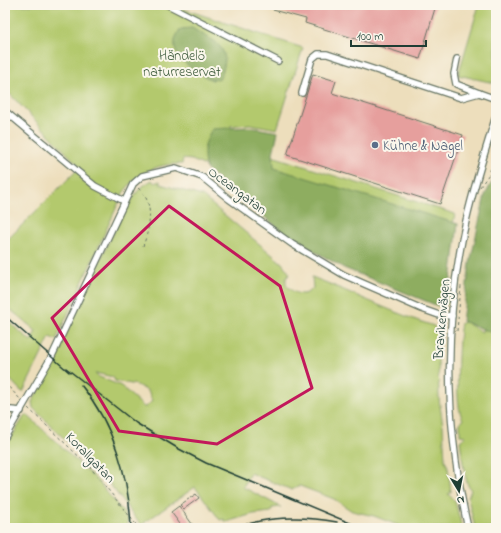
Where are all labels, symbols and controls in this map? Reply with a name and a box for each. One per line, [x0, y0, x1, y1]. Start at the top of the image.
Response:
scale bar [351, 22, 426, 48]
text: 100 m [357, 28, 384, 46]
park label: Händelö naturreservat [143, 46, 221, 83]
place label: Kühne & Nagel [383, 136, 463, 158]
marker: Kühne & Nagel [370, 140, 380, 150]
street label: Oceangatan [203, 162, 271, 221]
street label: Bravikenvägen [428, 278, 457, 361]
street label: Korallgatan [60, 428, 120, 489]
north arrow [439, 471, 479, 511]
text: N [456, 491, 466, 508]

